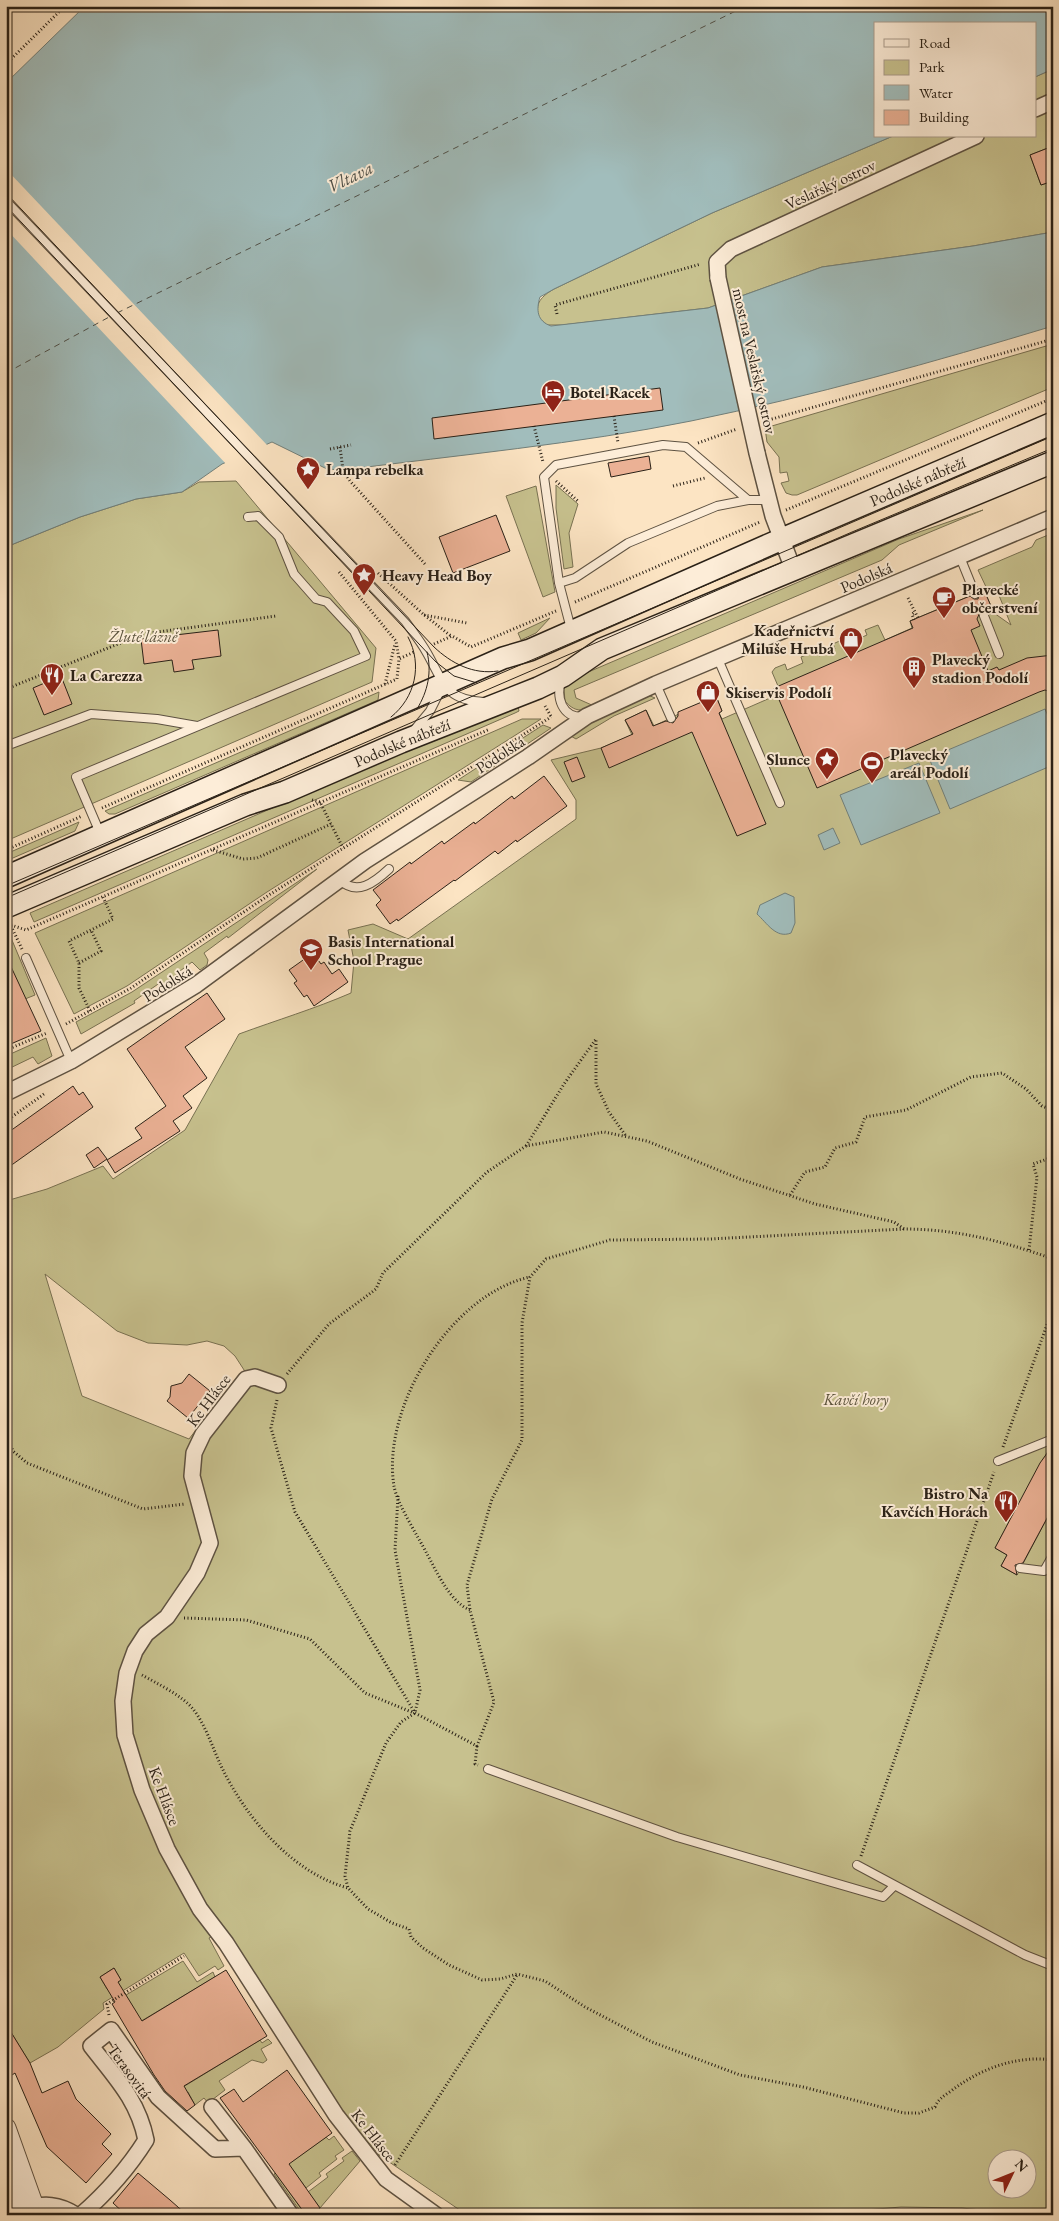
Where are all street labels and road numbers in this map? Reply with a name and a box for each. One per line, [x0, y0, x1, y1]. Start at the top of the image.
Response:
street label: Veslařský ostrov [782, 154, 880, 214]
street label: most na Veslařský ostrov [728, 286, 782, 437]
street label: Podolské nábřeží [866, 452, 969, 511]
street label: Podolská [837, 557, 896, 598]
street label: Podolské nábřeží [351, 714, 453, 772]
street label: Podolská [472, 730, 529, 778]
street label: Podolská [139, 960, 197, 1007]
street label: Ke Hlásce [182, 1370, 235, 1431]
street label: Ke Hlásce [144, 1764, 185, 1828]
street label: Terasovitá [103, 2040, 157, 2103]
street label: Ke Hlásce [347, 2105, 401, 2166]

